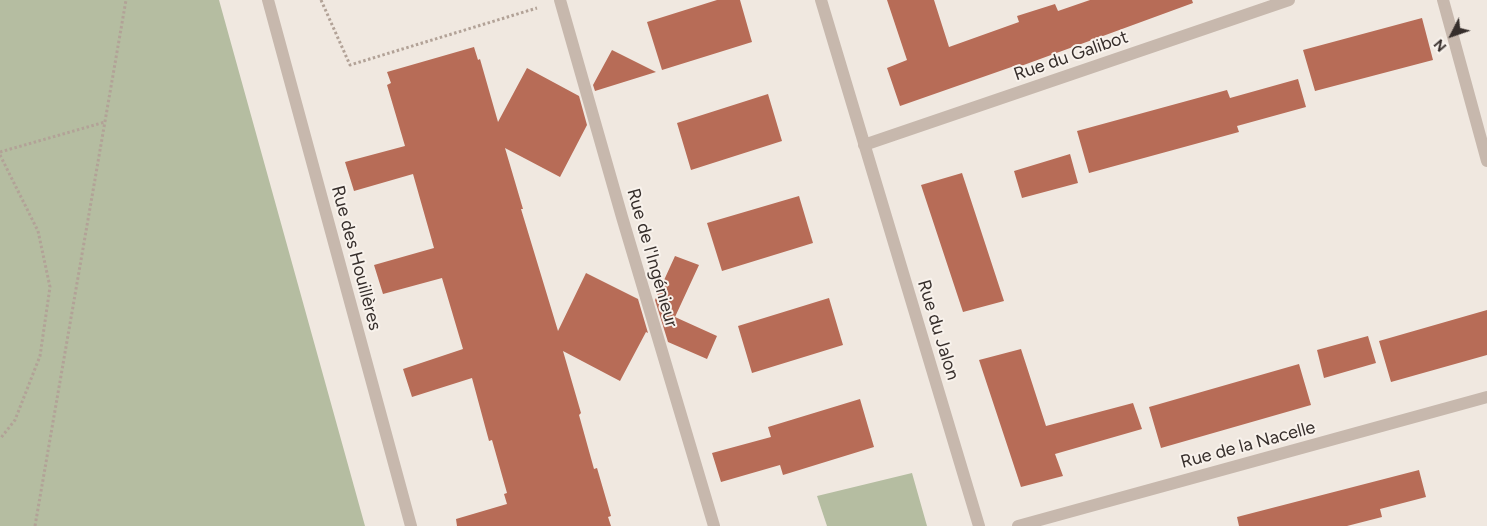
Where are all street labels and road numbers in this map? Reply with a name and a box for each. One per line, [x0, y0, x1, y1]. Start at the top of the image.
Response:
street label: Rue du Galibot [1011, 26, 1131, 86]
street label: Rue des Houillères [326, 183, 386, 333]
street label: Rue de l'Ingénieur [622, 186, 682, 330]
street label: Rue du Jalon [913, 277, 963, 383]
street label: Rue de la Nacelle [1178, 417, 1318, 473]

